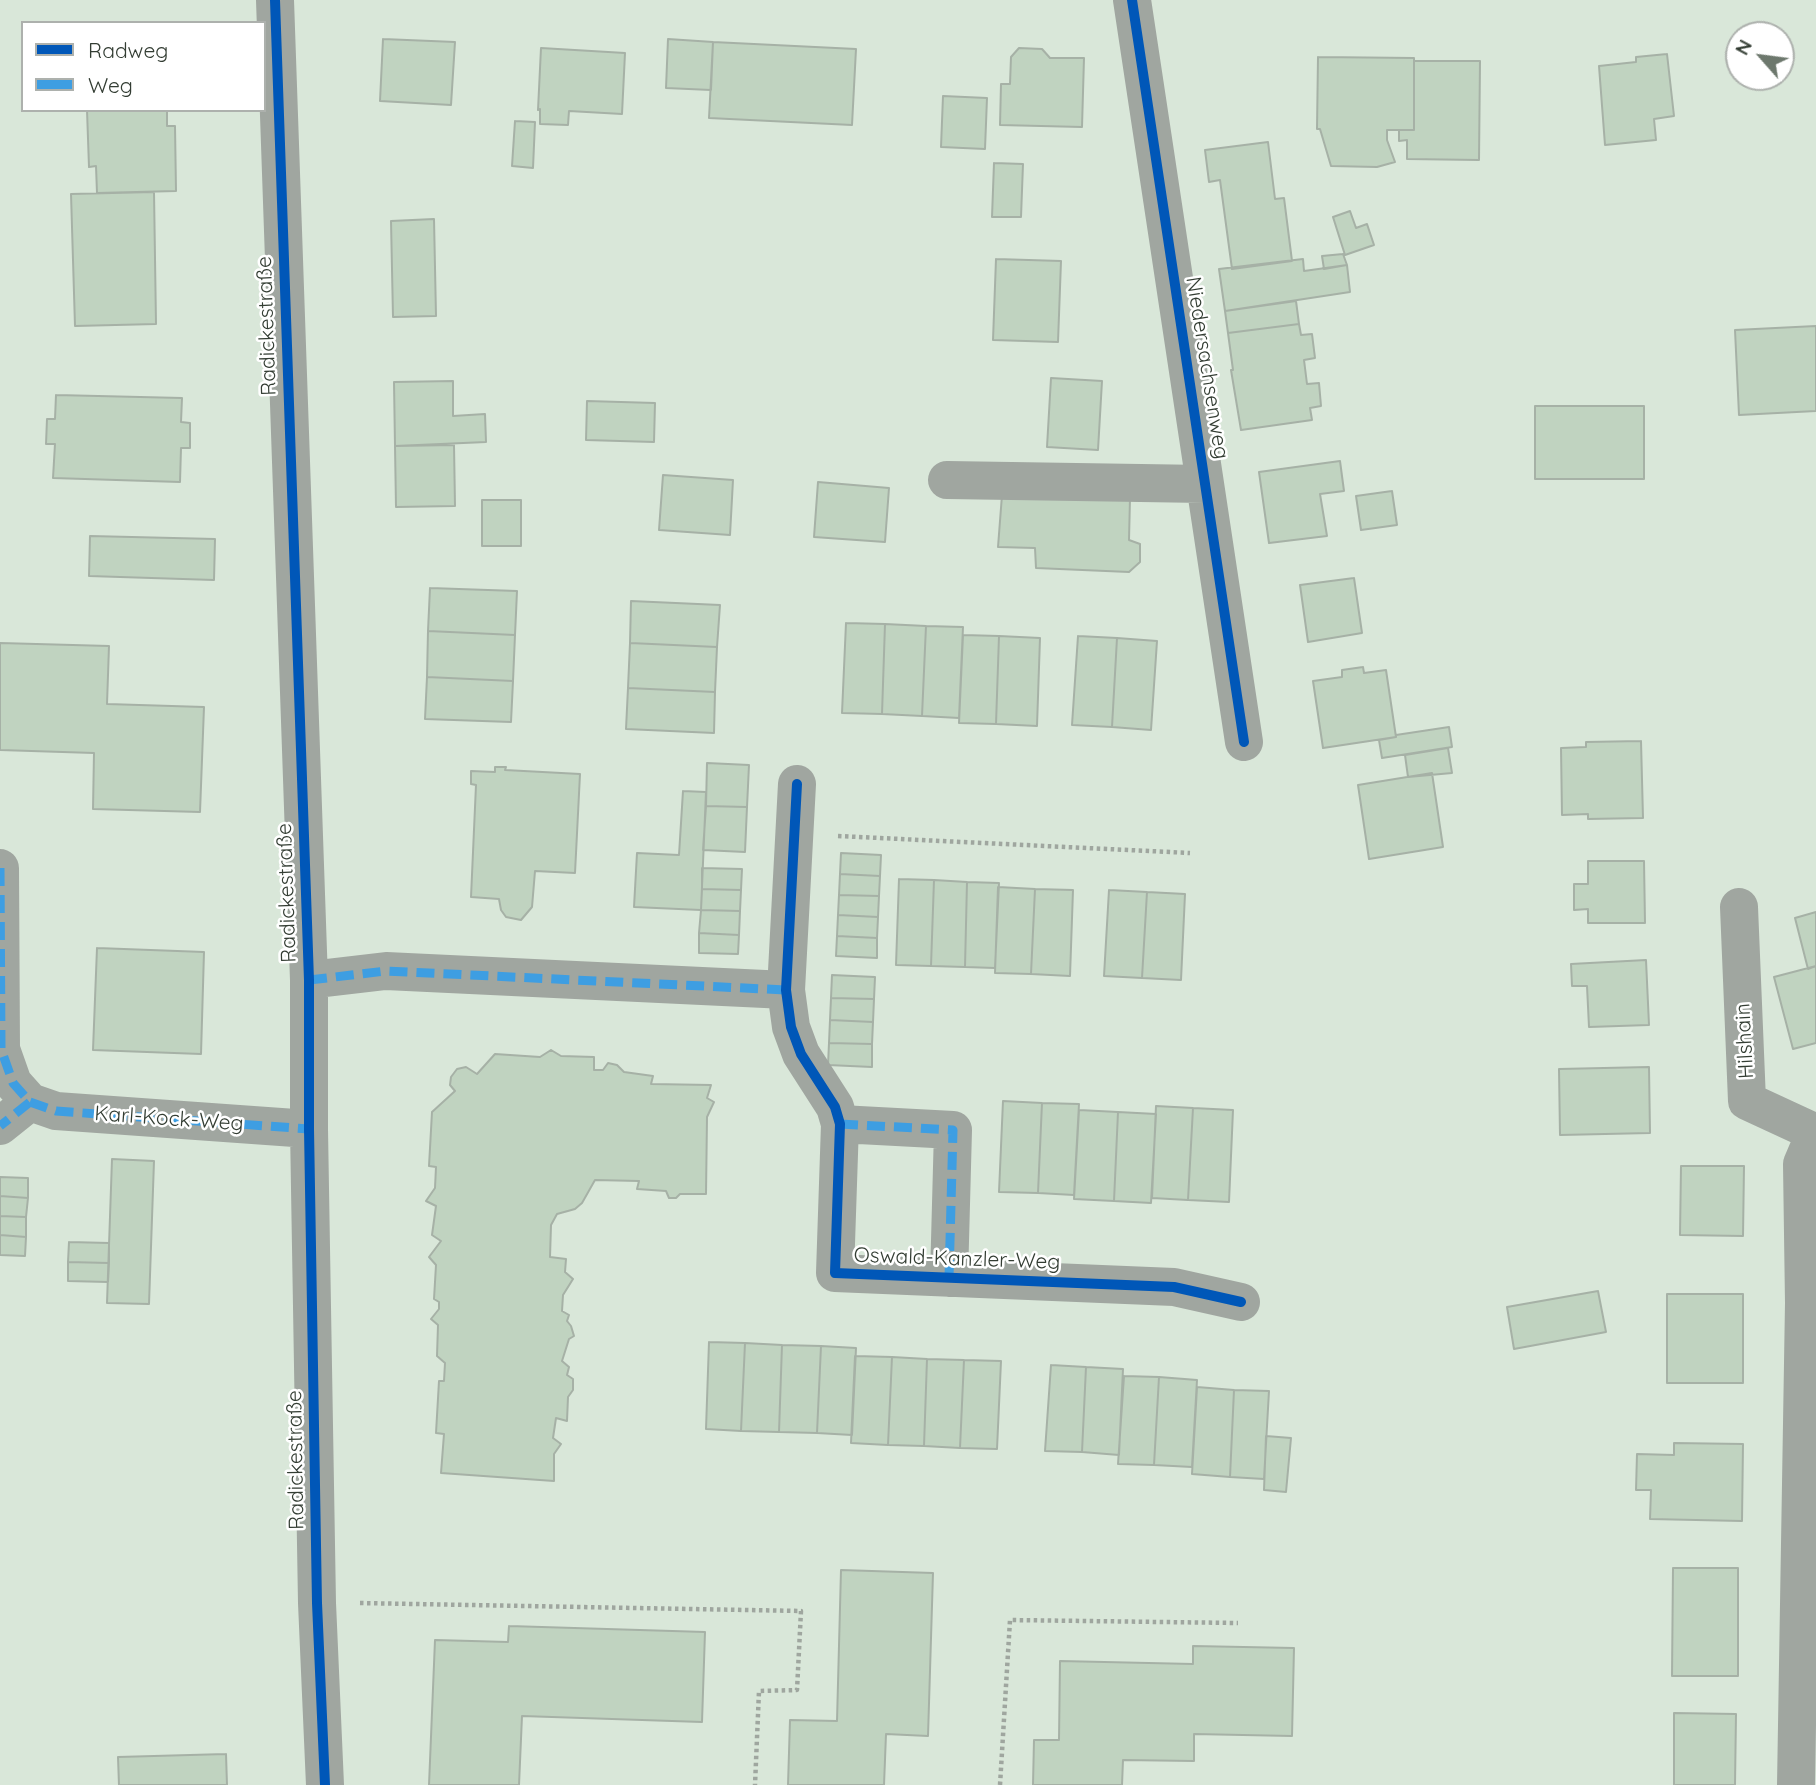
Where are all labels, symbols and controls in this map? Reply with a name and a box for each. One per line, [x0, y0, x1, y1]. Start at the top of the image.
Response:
legend [21, 21, 266, 112]
north arrow [1725, 21, 1795, 91]
text: N [1729, 35, 1757, 59]
text: Radweg [88, 37, 168, 63]
text: Weg [88, 72, 133, 98]
street label: Radickestraße [252, 256, 282, 396]
street label: Niedersachsenweg [1180, 275, 1234, 461]
street label: Radickestraße [272, 823, 302, 963]
street label: Hilshain [1730, 1003, 1760, 1079]
street label: Karl-Kock-Weg [94, 1101, 244, 1137]
street label: Oswald-Kanzler-Weg [853, 1243, 1061, 1275]
street label: Radickestraße [282, 1390, 310, 1530]

